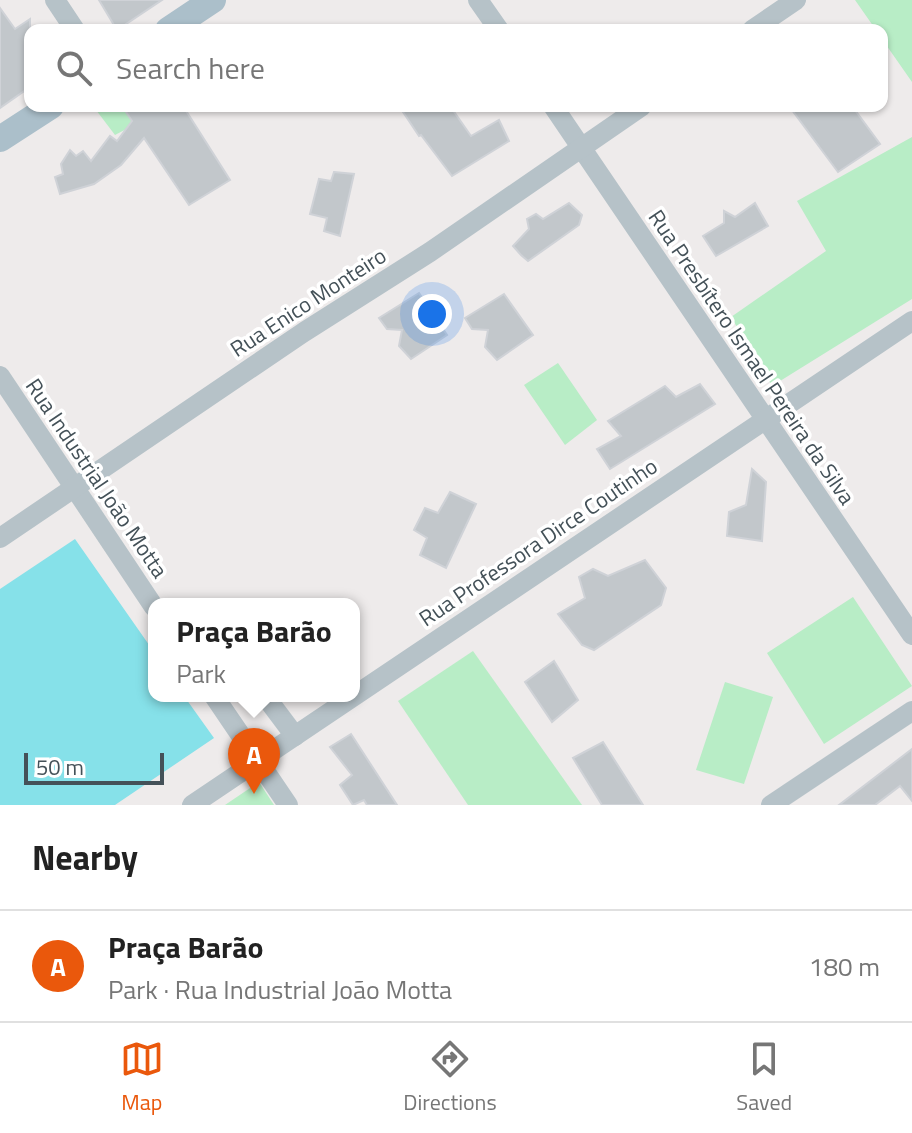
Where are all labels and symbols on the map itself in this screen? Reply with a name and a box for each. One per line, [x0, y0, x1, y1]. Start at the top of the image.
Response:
street label: Rua Presbítero Ismael Pereira da Silva [640, 203, 864, 511]
street label: Rua Enico Monteiro [223, 239, 393, 365]
your location [412, 294, 452, 334]
street label: Rua Industrial João Motta [17, 371, 177, 585]
street label: Rua Professora Dirce Coutinho [412, 449, 664, 635]
pin: A [228, 728, 280, 794]
scale bar [24, 749, 164, 785]

